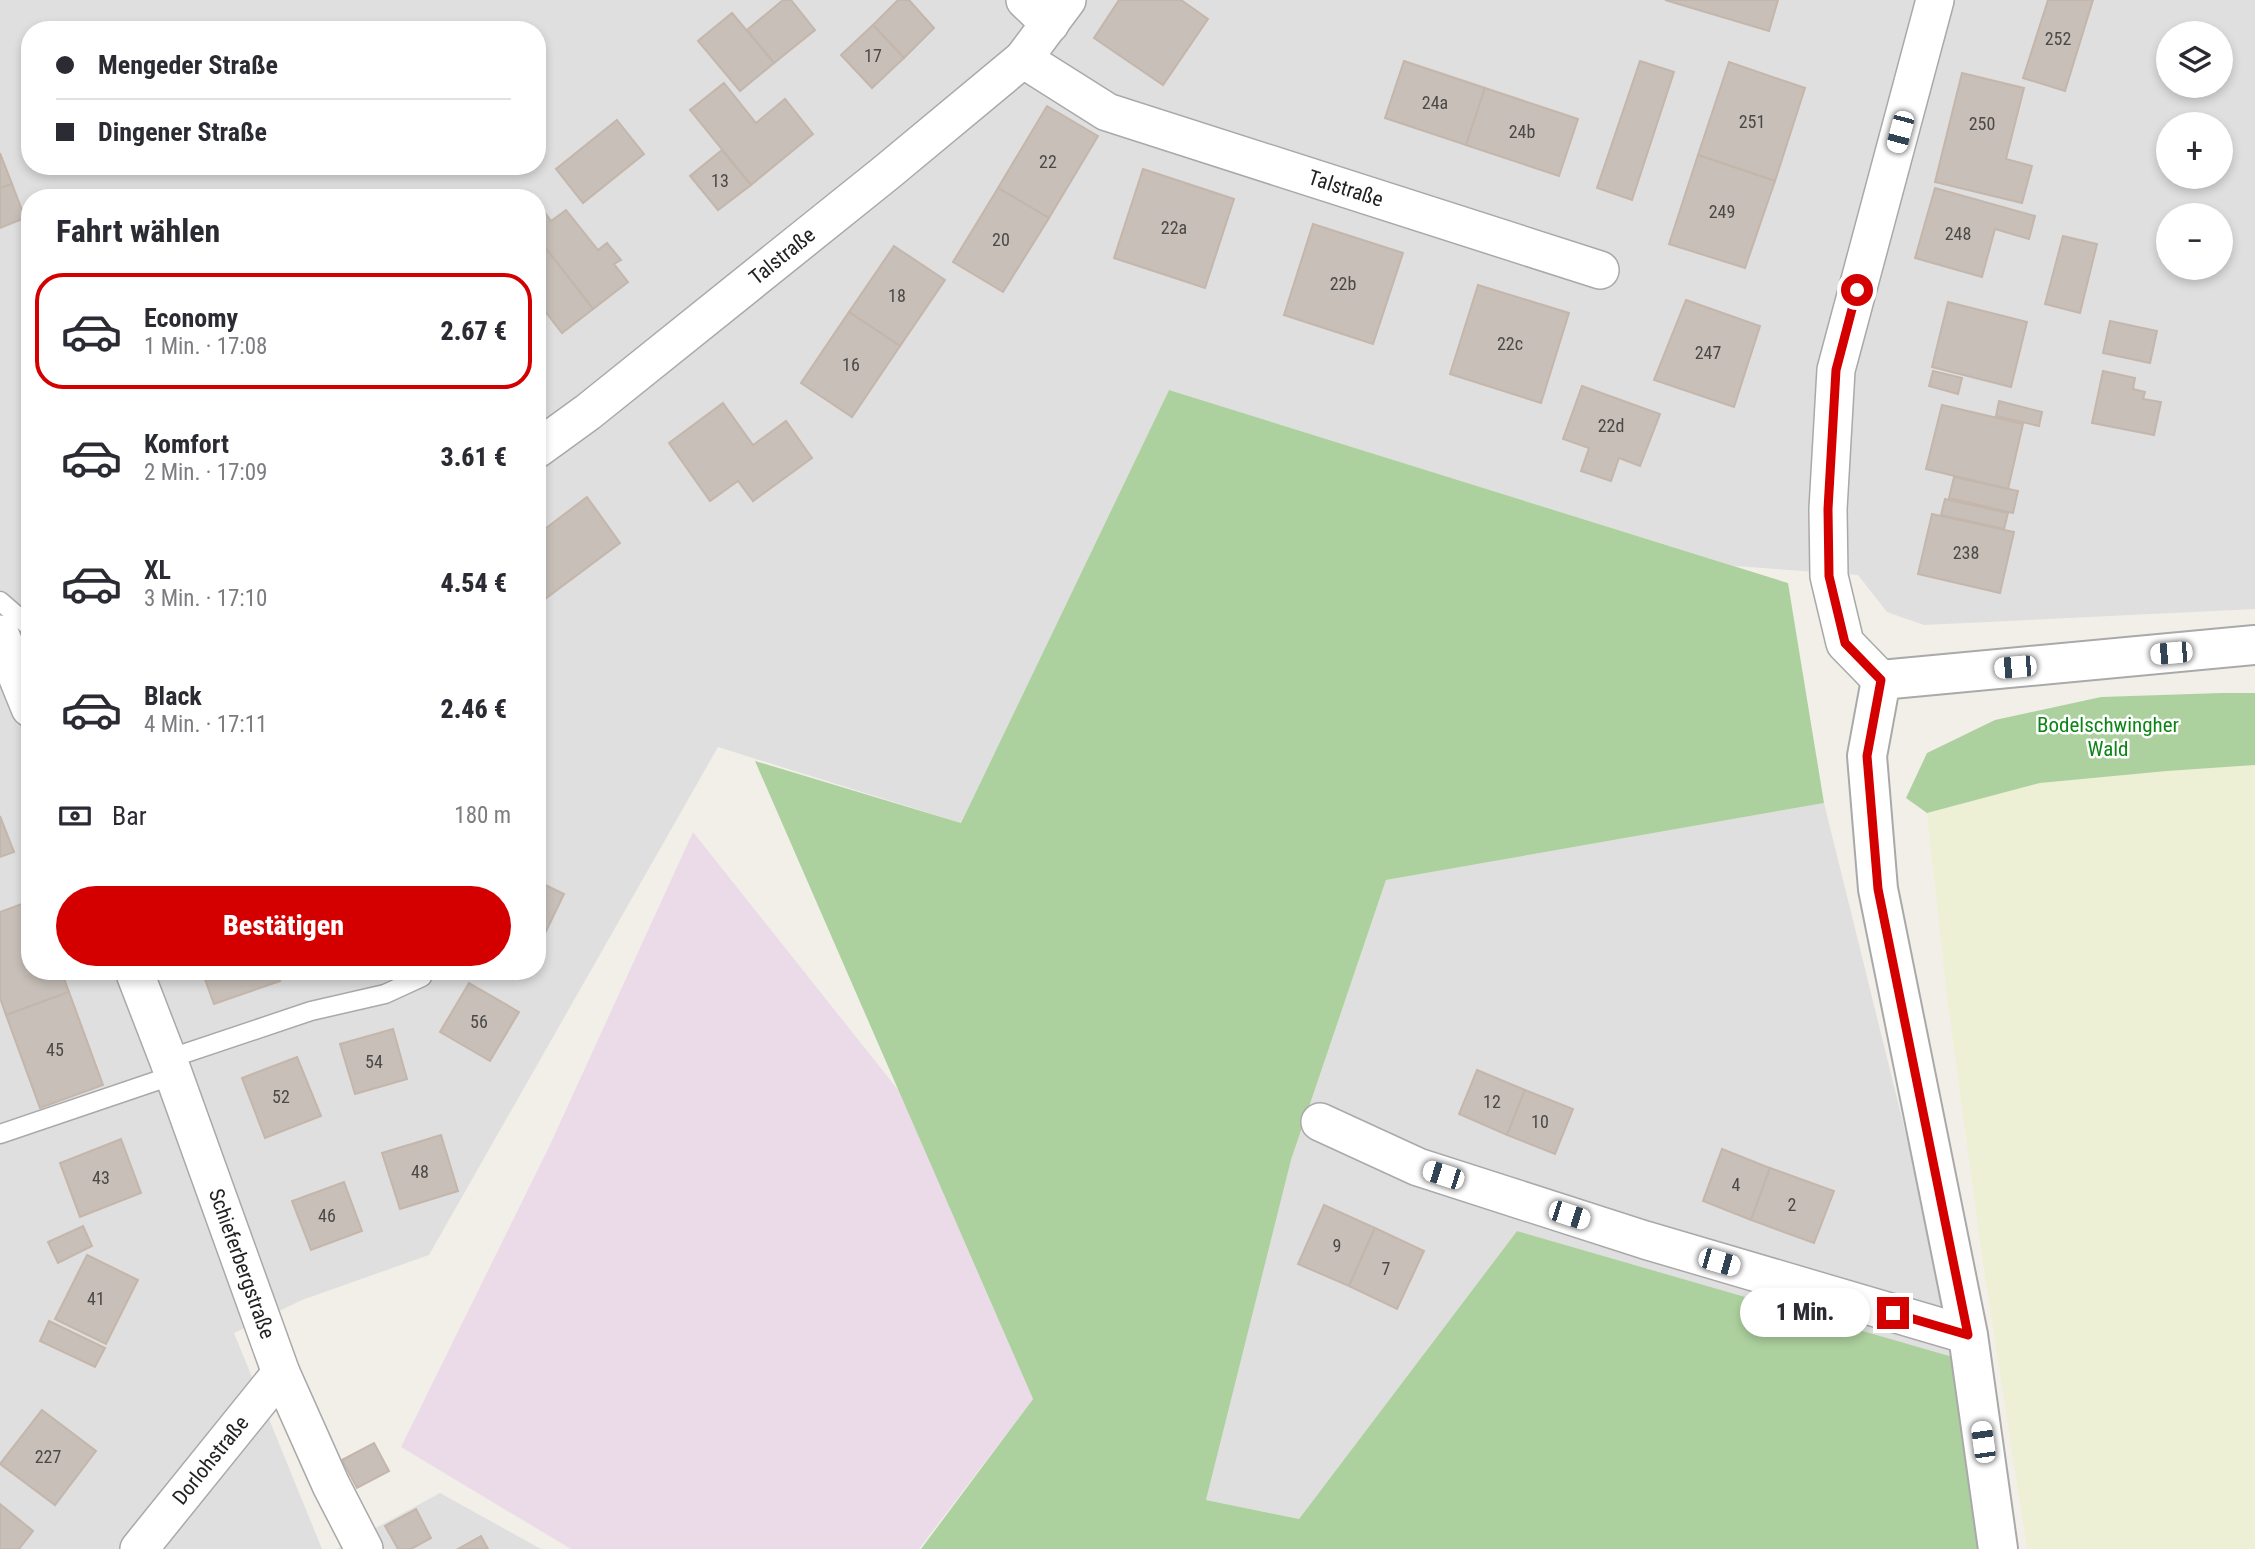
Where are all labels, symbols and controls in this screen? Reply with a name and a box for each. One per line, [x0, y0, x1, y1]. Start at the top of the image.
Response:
map controls [2156, 21, 2233, 280]
button: layers [2156, 21, 2233, 98]
house number: 252 [2045, 28, 2071, 49]
house number: 17 [864, 45, 882, 66]
text: Mengeder Straße [98, 50, 278, 80]
house number: 24a [1422, 92, 1448, 113]
car [1885, 109, 1916, 155]
house number: 251 [1739, 111, 1765, 132]
button: + [2156, 112, 2233, 189]
house number: 250 [1969, 113, 1995, 134]
text: Dingener Straße [98, 117, 267, 147]
house number: 24b [1509, 121, 1535, 142]
house number: 22 [1039, 151, 1057, 172]
street label: Talstraße [1305, 165, 1386, 212]
house number: 13 [711, 170, 729, 191]
house number: 249 [1709, 201, 1735, 222]
button: − [2156, 203, 2233, 280]
text: Fahrt wählen [56, 212, 220, 250]
house number: 22a [1161, 217, 1187, 238]
street label: Talstraße [745, 222, 820, 290]
house number: 248 [1945, 223, 1971, 244]
house number: 20 [992, 229, 1010, 250]
house number: 22b [1330, 273, 1356, 294]
route start [1841, 274, 1873, 306]
house number: 18 [888, 285, 906, 306]
icon: car [60, 300, 123, 363]
text: Economy [144, 303, 238, 333]
text: 2.67 € [440, 316, 507, 346]
text: 1 Min. · 17:08 [144, 333, 267, 360]
house number: 22c [1497, 333, 1523, 354]
house number: 247 [1695, 342, 1721, 363]
house number: 16 [842, 354, 860, 375]
house number: 22d [1598, 415, 1624, 436]
icon: car [60, 426, 123, 489]
text: Komfort [144, 429, 229, 459]
text: 3.61 € [440, 442, 507, 472]
text: 2 Min. · 17:09 [144, 459, 267, 486]
house number: 238 [1953, 542, 1979, 563]
icon: car [60, 552, 123, 615]
text: XL [144, 555, 171, 585]
text: 4.54 € [440, 568, 507, 598]
text: 3 Min. · 17:10 [144, 585, 267, 612]
car [2150, 641, 2193, 665]
car [1994, 655, 2037, 679]
icon: car [60, 678, 123, 741]
text: Black [144, 681, 202, 711]
text: 2.46 € [440, 694, 507, 724]
text: 4 Min. · 17:11 [144, 711, 267, 738]
park label: Bodelschwingher Wald [2037, 713, 2179, 761]
icon: cash [56, 797, 94, 835]
text: Bar [112, 801, 147, 831]
text: 180 m [454, 802, 511, 829]
button: Bestätigen [56, 886, 511, 966]
house number: 56 [470, 1011, 488, 1032]
house number: 45 [46, 1039, 64, 1060]
house number: 54 [365, 1051, 383, 1072]
house number: 52 [272, 1086, 290, 1107]
house number: 12 [1483, 1091, 1501, 1112]
house number: 10 [1531, 1111, 1549, 1132]
car [1420, 1159, 1467, 1191]
house number: 48 [411, 1161, 429, 1182]
house number: 43 [92, 1167, 110, 1188]
house number: 4 [1732, 1174, 1741, 1195]
street label: Schieferbergstraße [204, 1186, 280, 1342]
house number: 2 [1788, 1194, 1797, 1215]
car [1546, 1199, 1593, 1231]
house number: 46 [318, 1205, 336, 1226]
house number: 9 [1333, 1235, 1341, 1256]
car [1696, 1246, 1743, 1278]
house number: 7 [1382, 1258, 1391, 1279]
house number: 41 [87, 1288, 105, 1309]
callout: 1 Min. [1739, 1288, 1868, 1338]
route end [1877, 1297, 1909, 1329]
text: 1 Min. [1776, 1299, 1834, 1326]
street label: Dorlohstraße [168, 1411, 254, 1510]
car [1970, 1420, 1997, 1464]
house number: 227 [35, 1446, 61, 1467]

